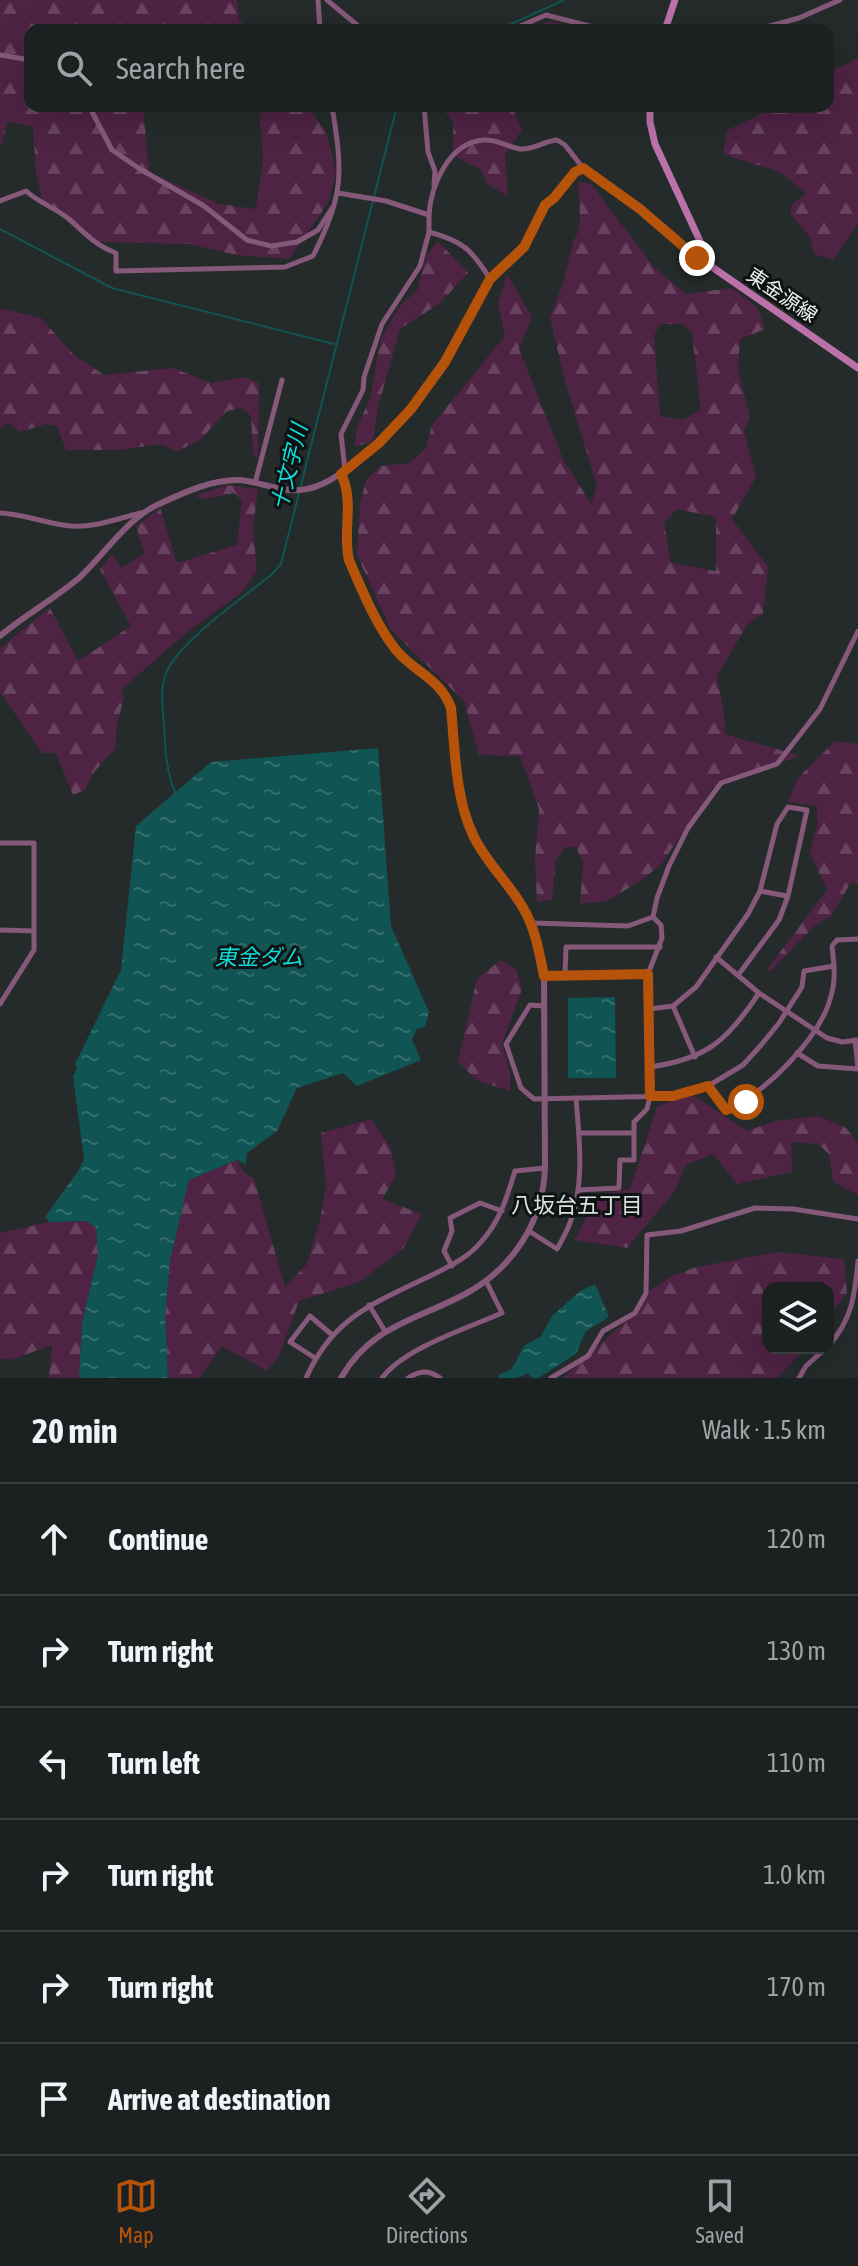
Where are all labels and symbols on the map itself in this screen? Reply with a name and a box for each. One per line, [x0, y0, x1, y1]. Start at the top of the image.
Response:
route end [679, 240, 715, 276]
street label: 東金源線 [743, 263, 822, 326]
water label: 十文字川 [266, 419, 313, 513]
water label: 東金ダム [215, 944, 303, 970]
route start [728, 1084, 764, 1120]
district label: 八坂台五丁目 [511, 1192, 643, 1218]

